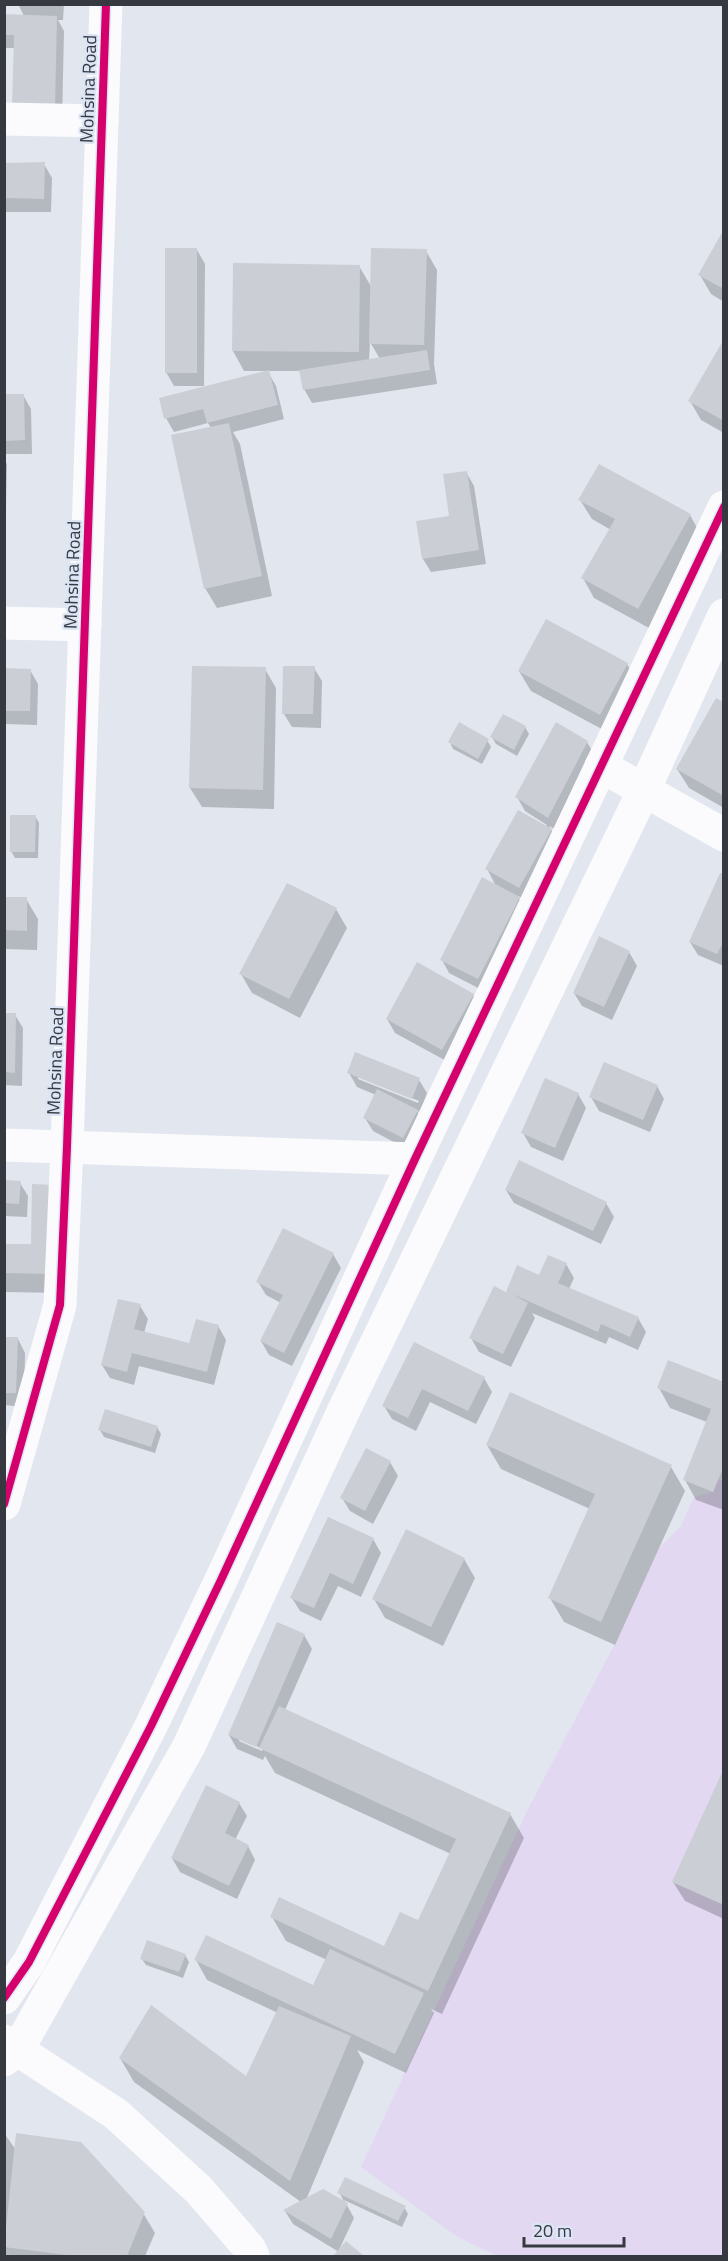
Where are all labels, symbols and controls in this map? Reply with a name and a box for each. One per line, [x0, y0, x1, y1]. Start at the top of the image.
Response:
street label: Mohsina Road [73, 34, 103, 144]
street label: Mohsina Road [57, 520, 87, 630]
street label: Mohsina Road [40, 1006, 70, 1116]
scale bar [524, 2210, 624, 2248]
text: 20 m [533, 2217, 572, 2244]

